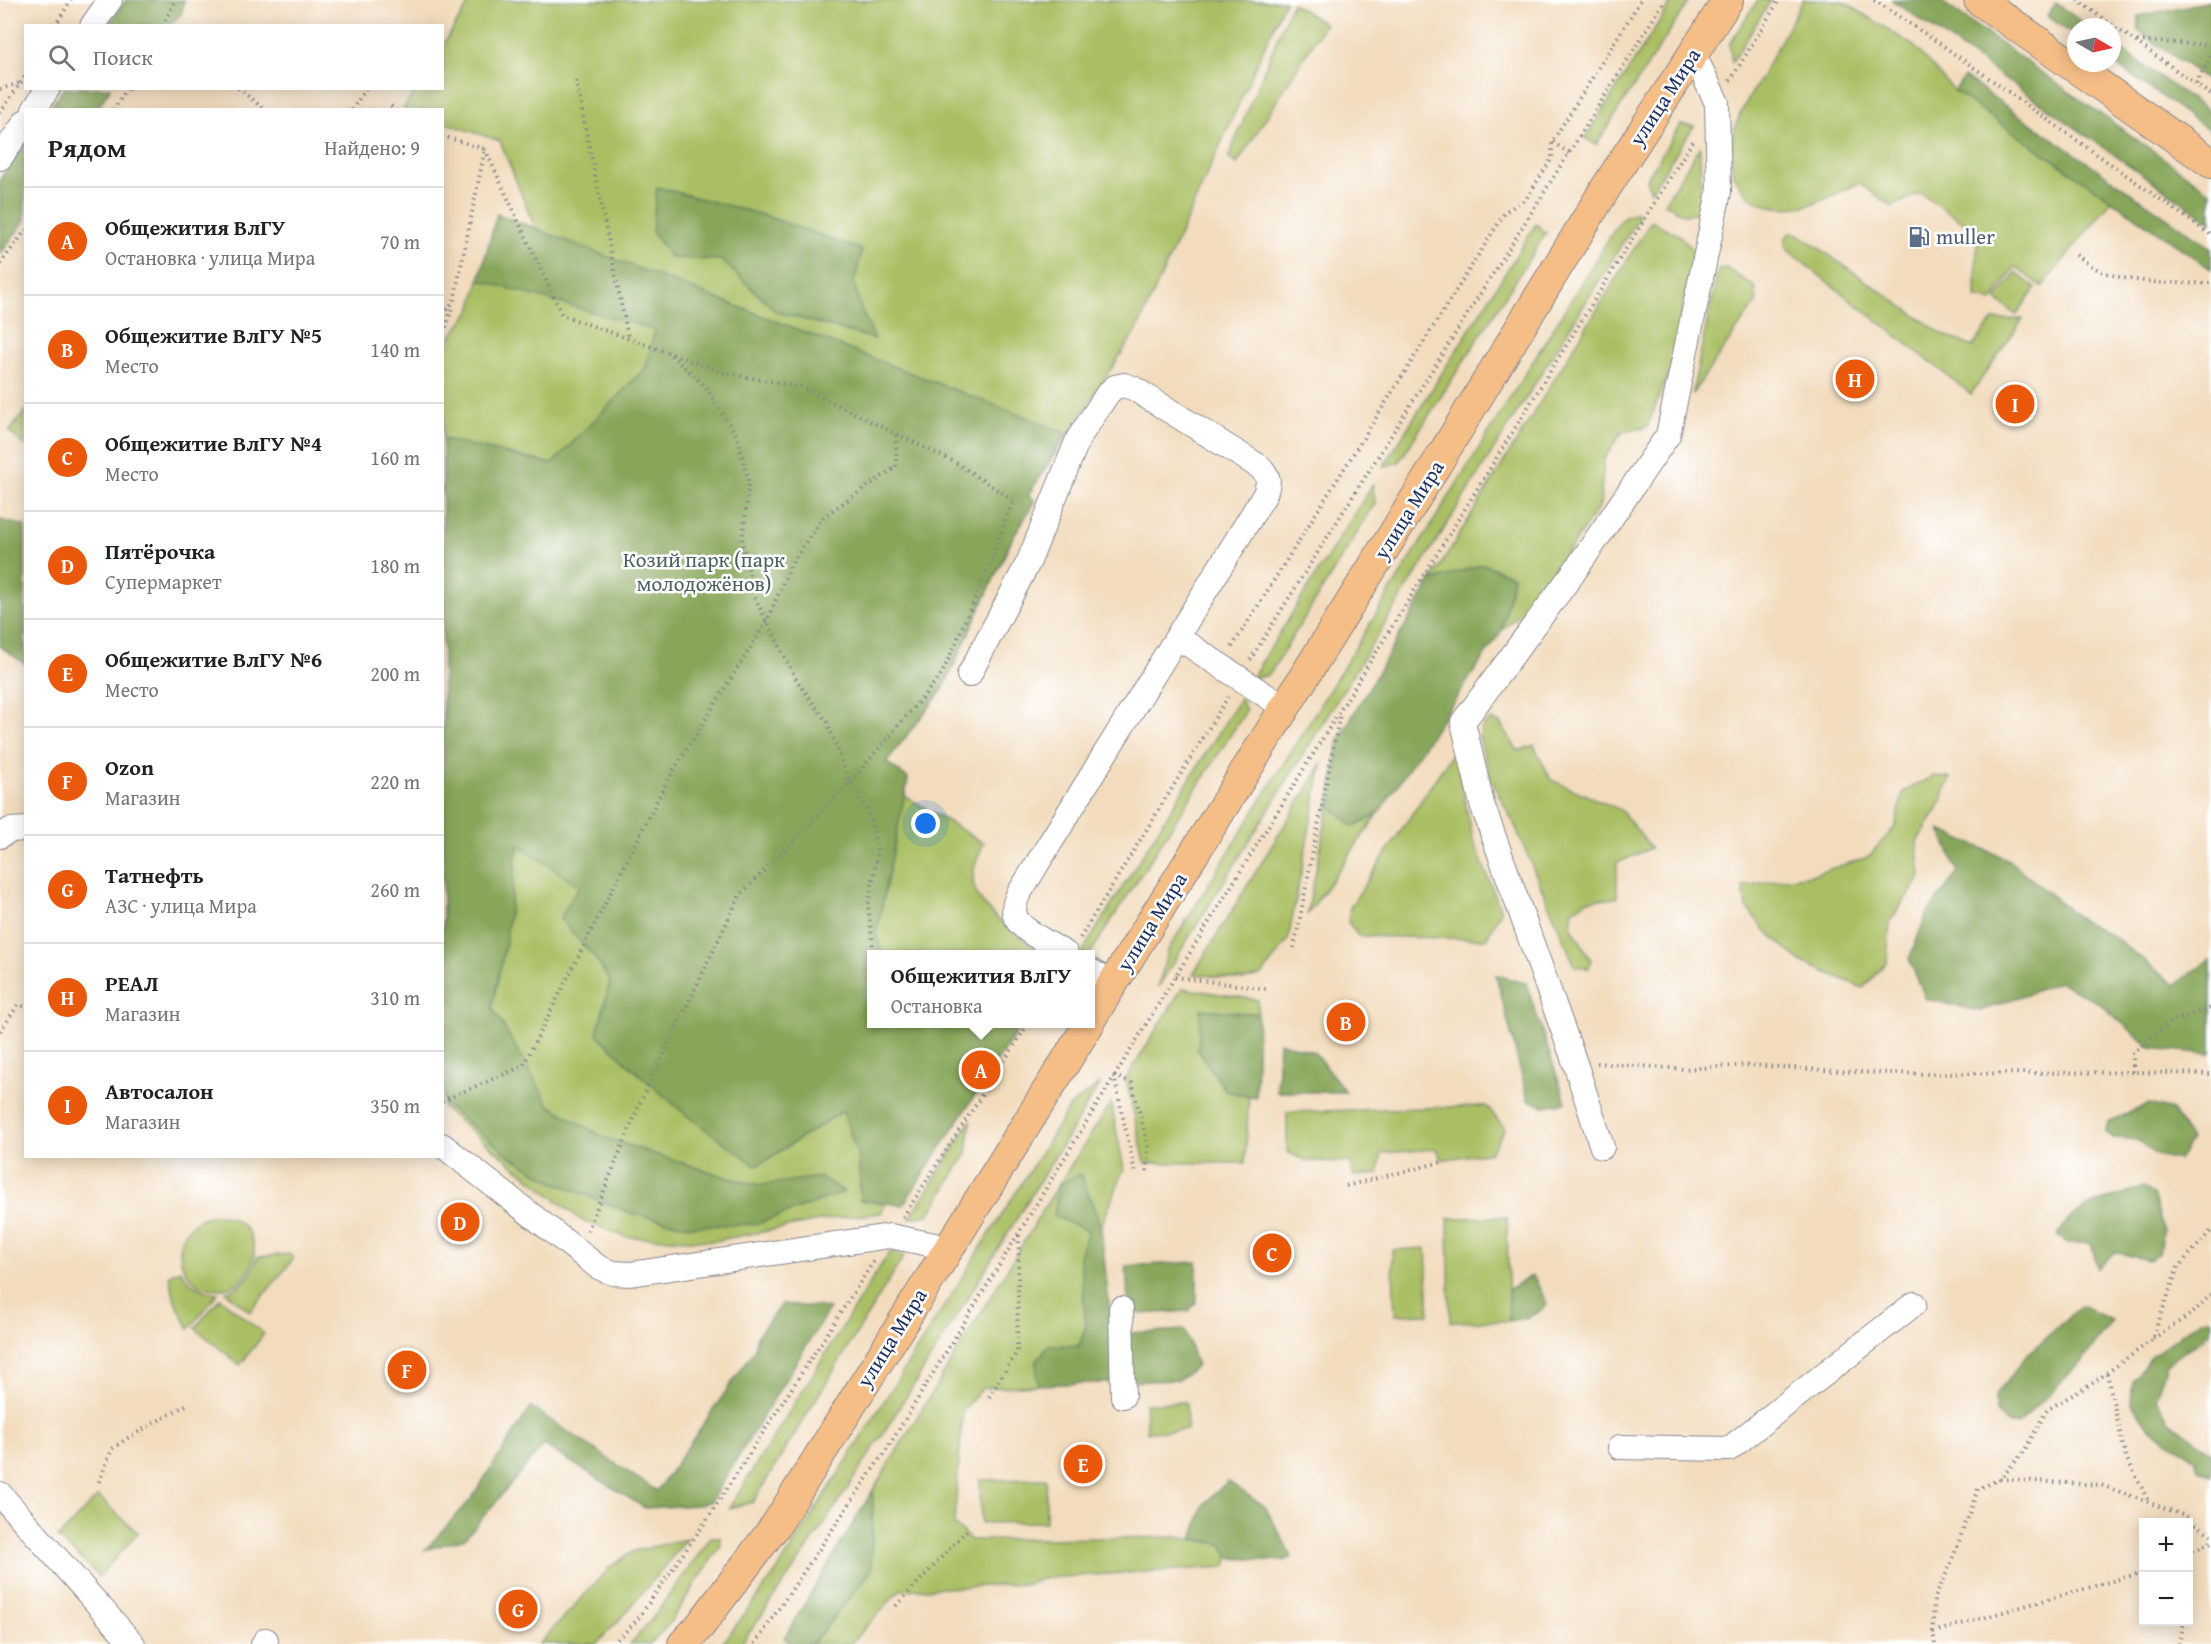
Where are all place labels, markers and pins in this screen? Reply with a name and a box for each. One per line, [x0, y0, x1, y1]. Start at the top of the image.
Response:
place label: muller [1936, 221, 1995, 252]
fuel station icon: muller [1907, 225, 1931, 249]
pin: H [1836, 356, 1874, 401]
pin: I [1996, 382, 2034, 426]
pin: B [1326, 1000, 1366, 1044]
pin: A [962, 1048, 1000, 1092]
pin: D [440, 1200, 480, 1244]
pin: C [1252, 1230, 1292, 1276]
pin: F [388, 1348, 426, 1392]
pin: E [1064, 1442, 1102, 1486]
pin: G [498, 1586, 538, 1632]

